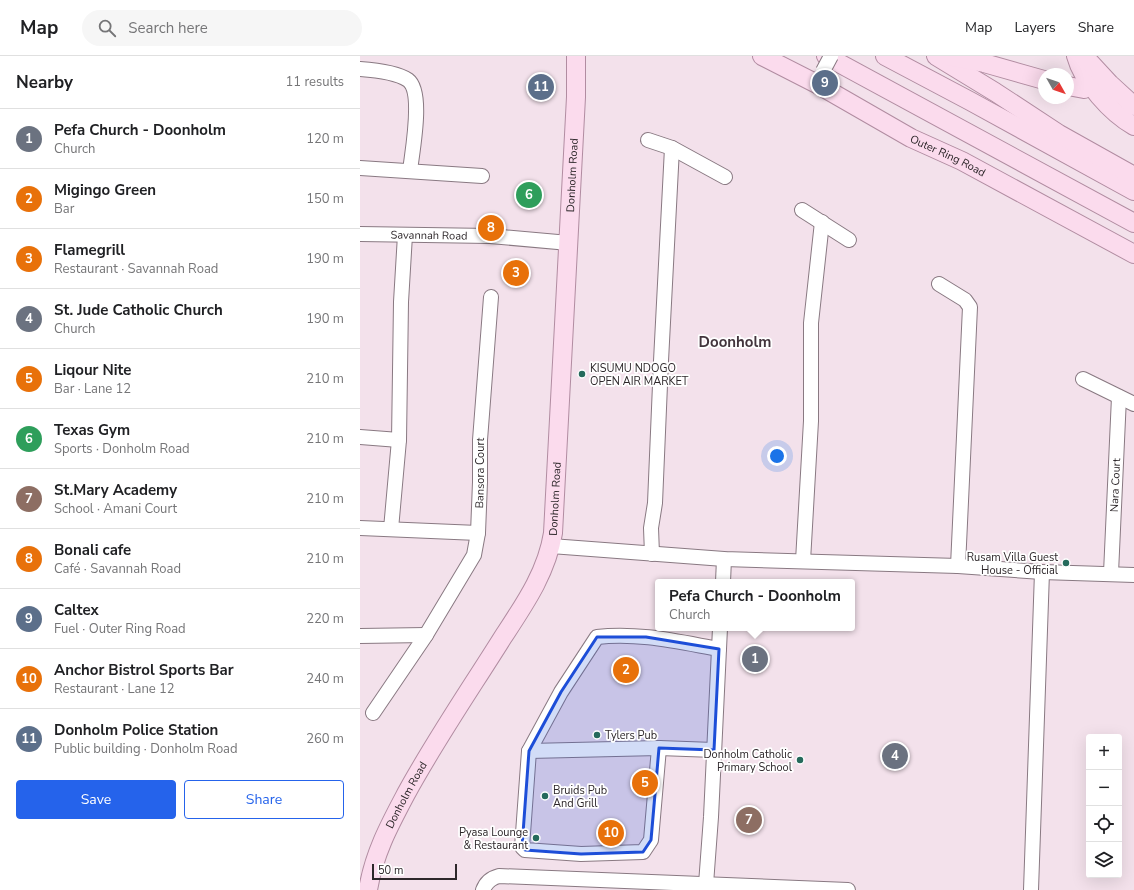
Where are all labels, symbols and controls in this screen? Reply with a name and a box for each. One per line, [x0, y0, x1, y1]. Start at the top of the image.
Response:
search box [82, 10, 362, 46]
text: Map [20, 15, 58, 41]
icon: search [96, 17, 118, 39]
text: Search here [128, 18, 208, 38]
text: Map [965, 18, 992, 37]
text: Layers [1014, 18, 1056, 37]
text: Share [1078, 18, 1114, 37]
pin: 9 [812, 68, 838, 98]
north arrow [1038, 68, 1074, 104]
text: Nearby [16, 71, 73, 94]
pin: 11 [528, 72, 554, 102]
text: 11 results [285, 73, 344, 91]
text: Pefa Church - Doonholm [54, 120, 226, 140]
text: 1 [25, 130, 33, 148]
text: 120 m [306, 130, 344, 148]
street label: Outer Ring Road [908, 132, 988, 180]
street label: Donholm Road [563, 138, 582, 213]
text: Church [54, 140, 95, 158]
text: Migingo Green [54, 180, 156, 200]
pin: 6 [516, 180, 542, 210]
text: 2 [25, 190, 33, 208]
text: 150 m [306, 190, 344, 208]
text: Bar [54, 200, 74, 218]
pin: 8 [478, 213, 504, 243]
street label: Savannah Road [390, 227, 468, 244]
text: Flamegrill [54, 240, 125, 260]
text: 3 [25, 250, 33, 268]
text: 190 m [306, 250, 344, 268]
pin: 3 [503, 258, 529, 288]
text: Restaurant · Savannah Road [54, 260, 218, 278]
text: St. Jude Catholic Church [54, 300, 223, 320]
text: 4 [25, 310, 33, 328]
text: 190 m [306, 310, 344, 328]
text: Church [54, 320, 95, 338]
district label: Doonholm [699, 332, 771, 352]
text: Liqour Nite [54, 360, 131, 380]
place label: KISUMU NDOGO OPEN AIR MARKET [590, 361, 689, 389]
marker: KISUMU NDOGO OPEN AIR MARKET [577, 369, 587, 379]
text: 5 [25, 370, 33, 388]
text: 210 m [306, 370, 344, 388]
text: Bar · Lane 12 [54, 380, 131, 398]
text: Texas Gym [54, 420, 130, 440]
text: 6 [25, 430, 33, 448]
text: 210 m [306, 430, 344, 448]
street label: Bansora Court [472, 437, 488, 509]
text: Sports · Donholm Road [54, 440, 190, 458]
your location [767, 446, 787, 466]
street label: Nara Court [1107, 458, 1124, 512]
street label: Donholm Road [546, 461, 565, 536]
text: St.Mary Academy [54, 480, 177, 500]
text: 7 [25, 490, 33, 508]
text: 210 m [306, 490, 344, 508]
text: School · Amani Court [54, 500, 177, 518]
text: Bonali cafe [54, 540, 131, 560]
text: 8 [25, 550, 33, 568]
text: 210 m [306, 550, 344, 568]
place label: Rusam Villa Guest House - Official [967, 550, 1059, 578]
marker: Rusam Villa Guest House - Official [1061, 558, 1071, 568]
text: Café · Savannah Road [54, 560, 181, 578]
popup [655, 579, 855, 631]
text: Pefa Church - Doonholm [669, 586, 841, 606]
text: Caltex [54, 600, 99, 620]
text: Church [669, 606, 710, 624]
text: 9 [25, 610, 33, 628]
text: 220 m [306, 610, 344, 628]
text: Fuel · Outer Ring Road [54, 620, 186, 638]
pin: 1 [742, 644, 768, 674]
pin: 2 [613, 655, 639, 685]
text: Anchor Bistrol Sports Bar [54, 660, 234, 680]
text: 10 [21, 670, 37, 688]
text: 240 m [306, 670, 344, 688]
text: Restaurant · Lane 12 [54, 680, 175, 698]
text: Donholm Police Station [54, 720, 218, 740]
place label: Tylers Pub [605, 728, 657, 743]
text: 11 [21, 730, 37, 748]
text: 260 m [306, 730, 344, 748]
marker: Tylers Pub [592, 730, 602, 740]
map controls [1086, 734, 1122, 878]
button: + [1086, 734, 1122, 770]
text: Public building · Donholm Road [54, 740, 238, 758]
pin: 4 [882, 741, 908, 771]
place label: Donholm Catholic Primary School [703, 747, 793, 775]
marker: Donholm Catholic Primary School [795, 755, 805, 765]
street label: Donholm Road [382, 759, 431, 831]
pin: 5 [632, 768, 658, 798]
button: − [1086, 770, 1122, 806]
button: Save [16, 780, 176, 819]
button: Share [184, 780, 344, 819]
place label: Bruids Pub And Grill [553, 783, 607, 811]
marker: Bruids Pub And Grill [540, 791, 550, 801]
pin: 7 [736, 805, 762, 835]
button: locate [1086, 806, 1122, 842]
pin: 10 [598, 818, 624, 848]
place label: Pyasa Lounge & Restaurant [459, 825, 528, 853]
marker: Pyasa Lounge & Restaurant [531, 833, 541, 843]
button: layers [1086, 842, 1122, 878]
scale bar [372, 862, 457, 881]
text: 50 m [378, 863, 403, 878]

